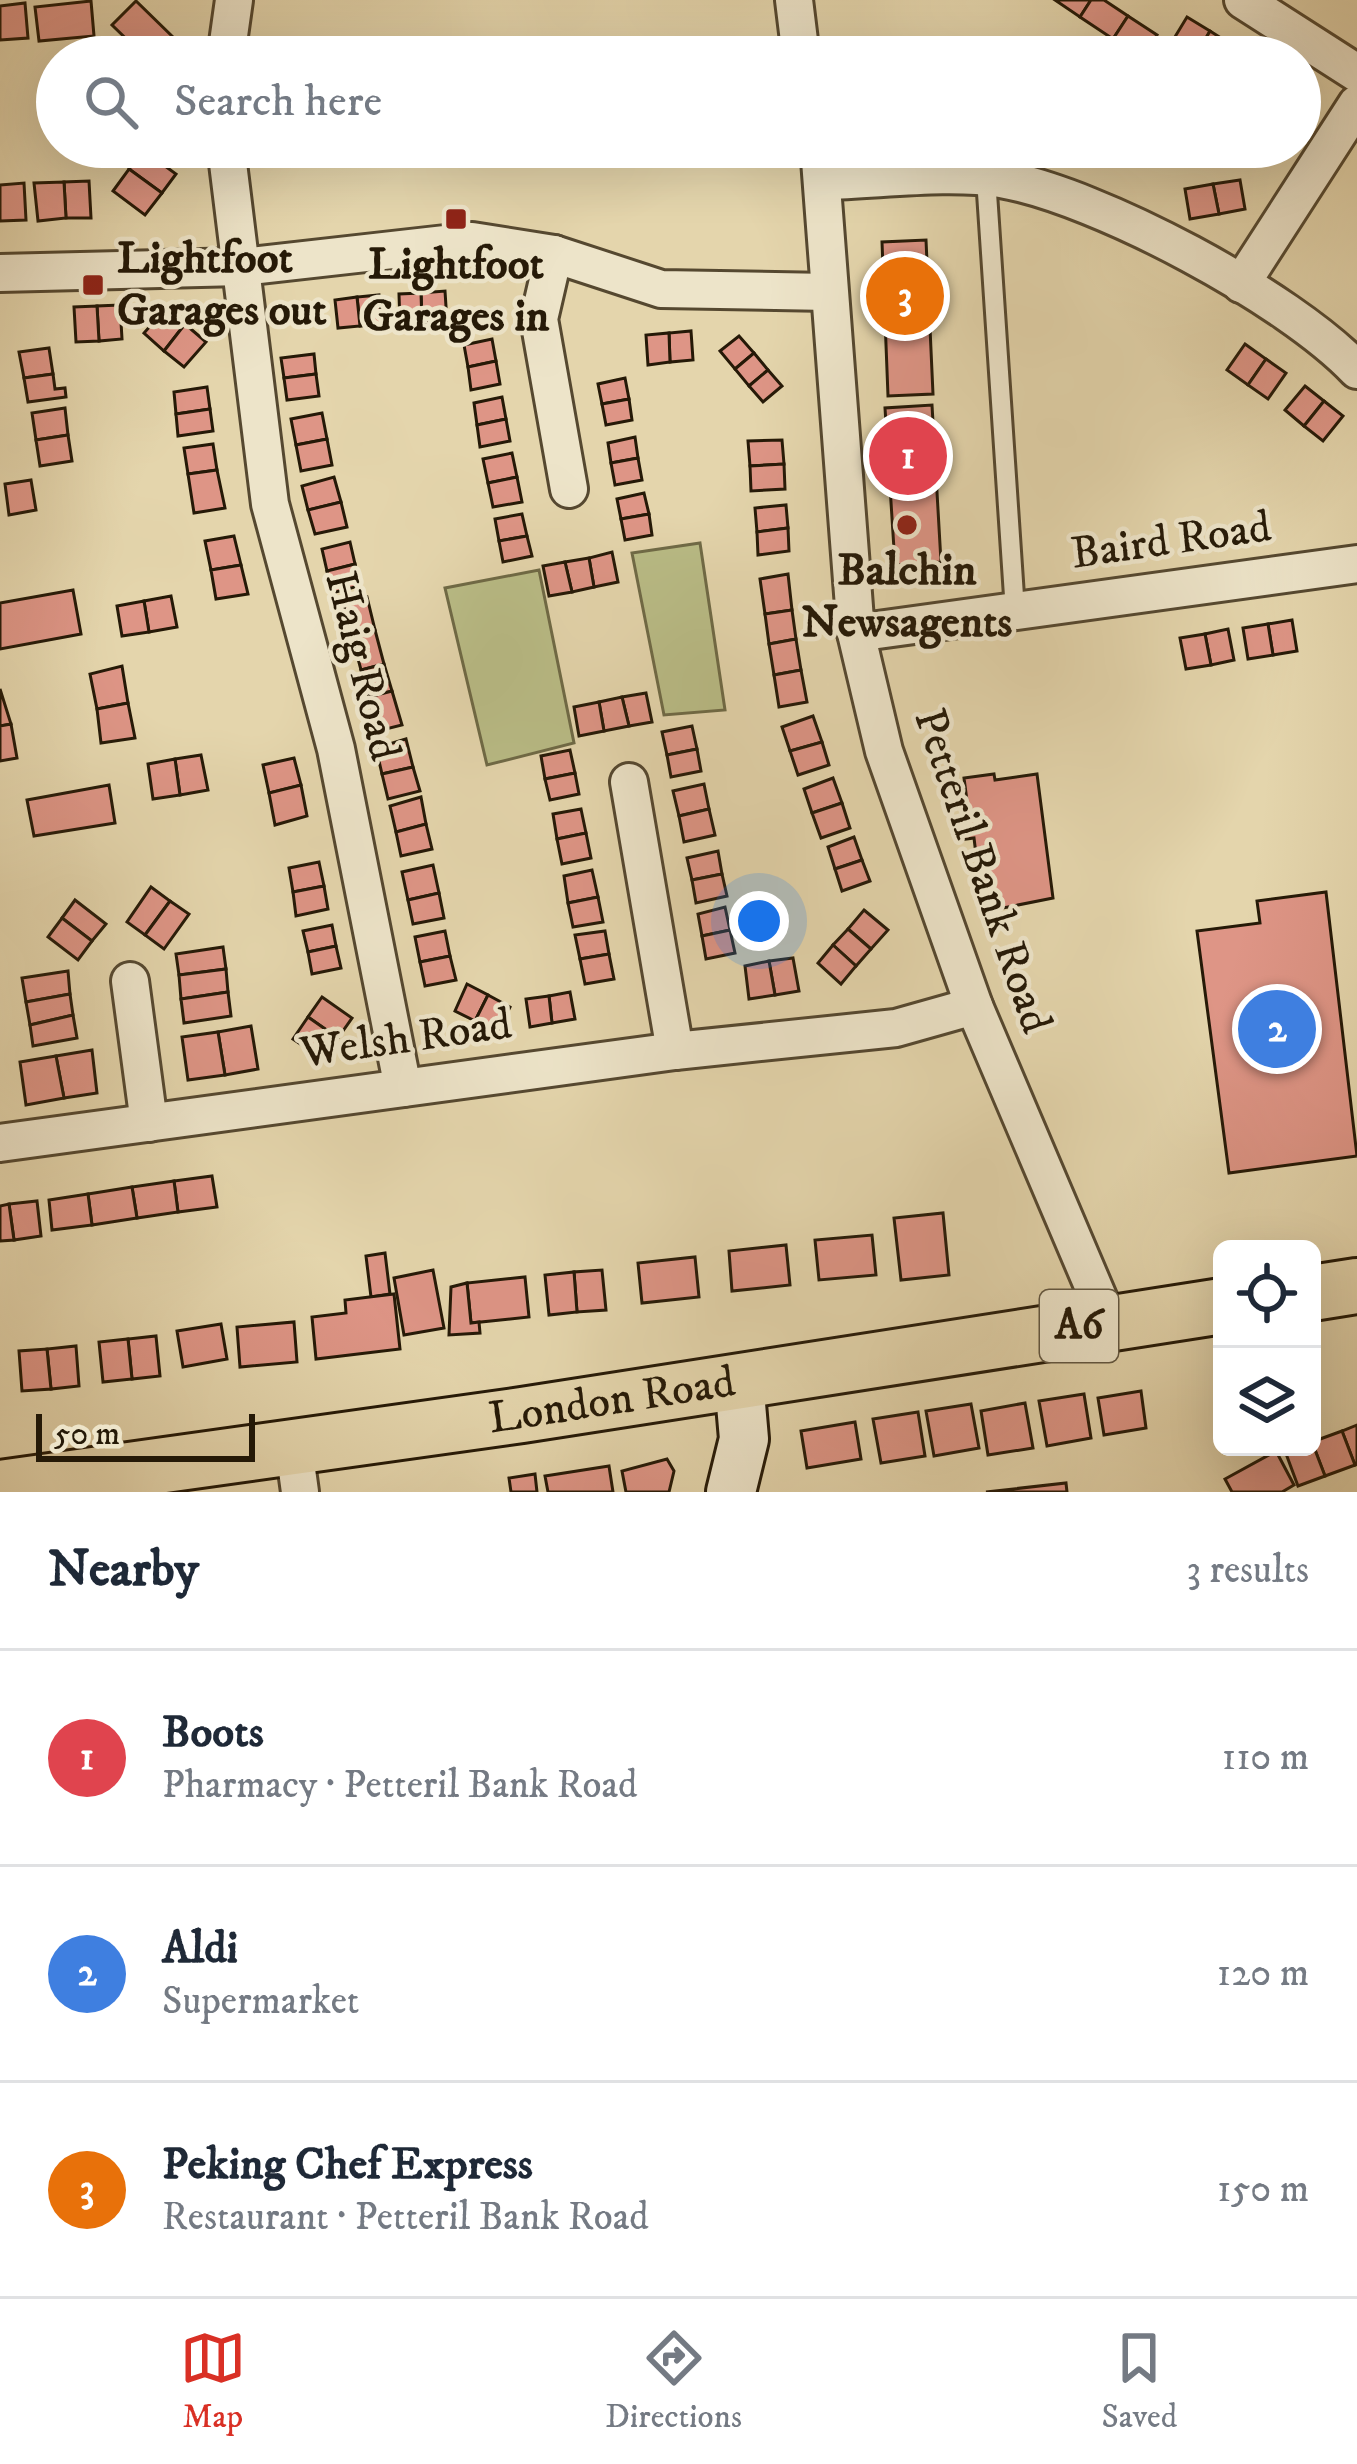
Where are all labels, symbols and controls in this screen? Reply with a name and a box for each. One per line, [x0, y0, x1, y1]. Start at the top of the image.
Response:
search box [36, 36, 1321, 168]
icon: search [78, 69, 144, 135]
text: Search here [174, 74, 382, 130]
marker: Lightfoot Garages in [443, 206, 469, 232]
place label: Lightfoot Garages out [117, 231, 327, 339]
place label: Lightfoot Garages in [363, 237, 550, 345]
pin: 3 [866, 251, 944, 341]
marker: Lightfoot Garages out [80, 272, 106, 298]
pin: 1 [869, 411, 947, 501]
street label: Baird Road [1068, 499, 1275, 583]
marker: Balchin Newsagents [894, 512, 920, 538]
place label: Balchin Newsagents [802, 543, 1012, 651]
street label: Haig Road [311, 565, 413, 767]
street label: Petteril Bank Road [900, 701, 1064, 1041]
your location [729, 891, 789, 951]
pin: 2 [1238, 984, 1316, 1074]
street label: Welsh Road [296, 996, 516, 1082]
map controls [1213, 1240, 1321, 1456]
button: locate [1213, 1240, 1321, 1348]
road number: A6 [1040, 1290, 1118, 1362]
button: layers [1213, 1348, 1321, 1456]
street label: London Road [485, 1354, 739, 1447]
scale bar [36, 1408, 255, 1461]
text: 50 m [54, 1414, 120, 1455]
text: Nearby [48, 1538, 199, 1602]
text: 3 results [1186, 1546, 1309, 1595]
text: Boots [162, 1705, 264, 1761]
text: 1 [80, 1733, 94, 1782]
text: 110 m [1222, 1733, 1309, 1782]
text: Pharmacy · Petteril Bank Road [162, 1761, 638, 1810]
text: Aldi [162, 1921, 238, 1977]
text: 2 [77, 1949, 97, 1998]
text: 120 m [1217, 1949, 1309, 1998]
text: Supermarket [162, 1977, 359, 2026]
text: Peking Chef Express [162, 2137, 533, 2193]
text: 3 [80, 2165, 94, 2214]
text: 150 m [1217, 2165, 1309, 2214]
text: Restaurant · Petteril Bank Road [162, 2193, 649, 2242]
tab: Map [180, 2325, 246, 2438]
tab: Directions [605, 2325, 742, 2438]
tab: Saved [1101, 2325, 1177, 2438]

